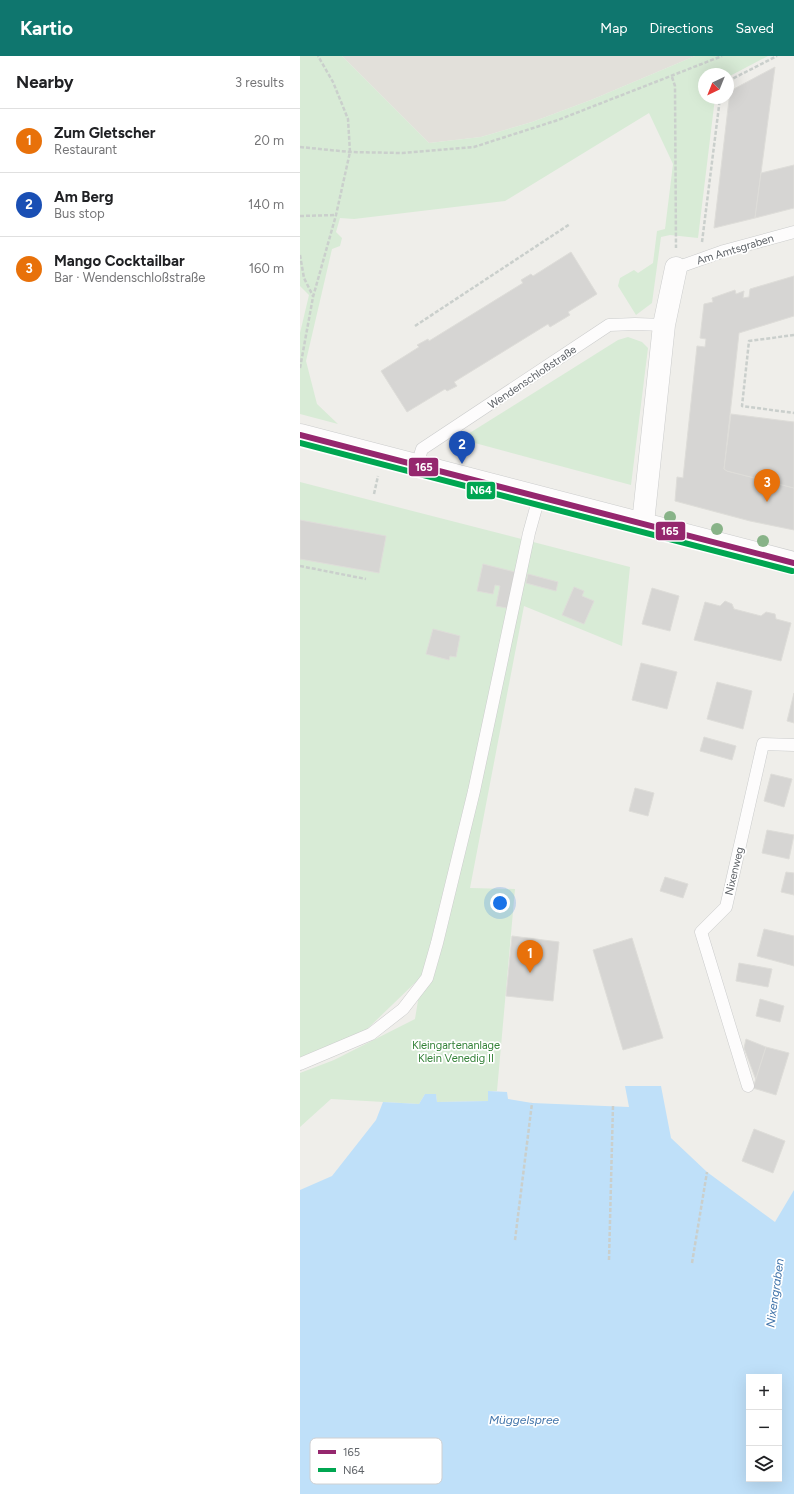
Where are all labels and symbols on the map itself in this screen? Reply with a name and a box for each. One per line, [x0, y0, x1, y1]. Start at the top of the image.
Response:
north arrow [698, 68, 734, 104]
street label: Am Amtsgraben [695, 232, 775, 267]
street label: Wendenschloßstraße [486, 343, 579, 412]
pin: 2 [449, 431, 475, 464]
line badge: 165 [408, 457, 439, 477]
text: 165 [415, 461, 433, 474]
pin: 3 [754, 469, 780, 502]
line badge: N64 [466, 481, 496, 500]
text: N64 [470, 484, 492, 497]
line badge: 165 [655, 521, 686, 541]
text: 165 [661, 525, 679, 538]
street label: Nixenweg [723, 846, 746, 897]
your location [490, 893, 510, 913]
pin: 1 [517, 940, 543, 973]
park label: Kleingartenanlage Klein Venedig II [412, 1039, 500, 1065]
water label: Nixengraben [763, 1257, 787, 1328]
water label: Müggelspree [489, 1413, 559, 1427]
legend [310, 1438, 442, 1484]
text: 165 [343, 1446, 360, 1459]
text: N64 [343, 1464, 365, 1477]

